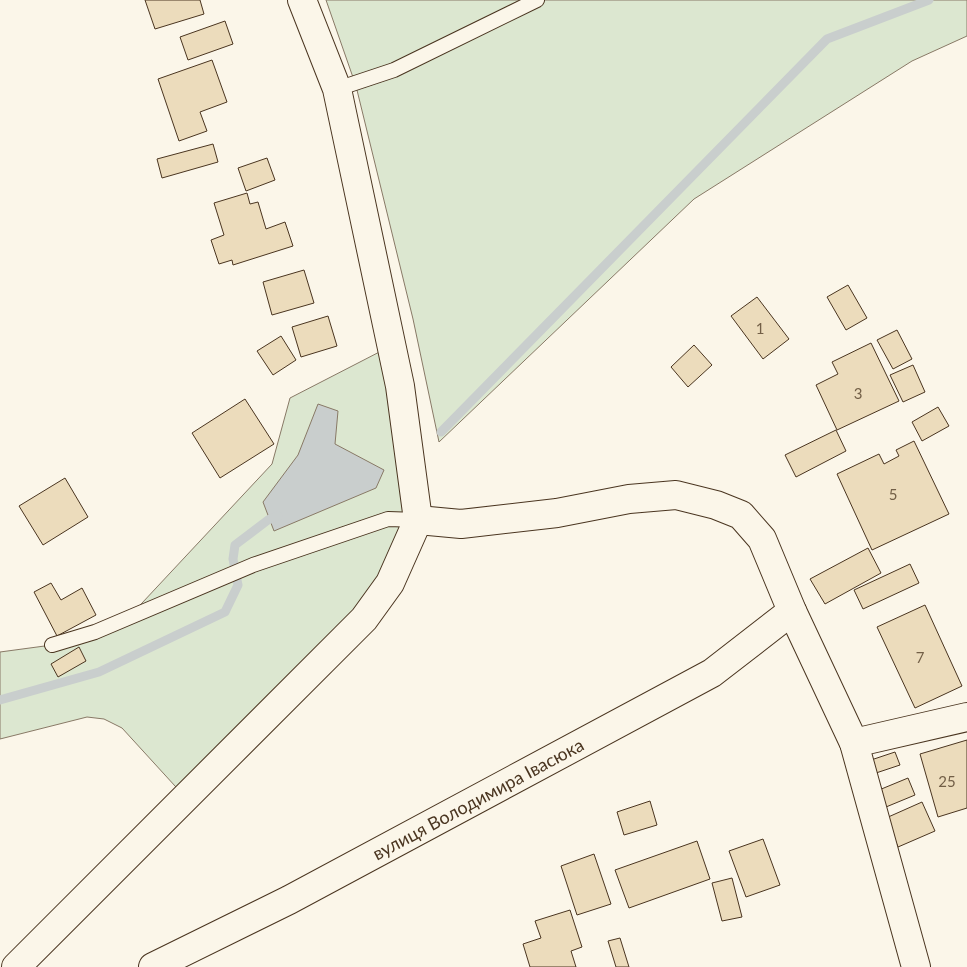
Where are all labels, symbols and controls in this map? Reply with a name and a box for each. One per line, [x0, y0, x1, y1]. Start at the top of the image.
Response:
house number: 1 [756, 319, 764, 337]
house number: 3 [854, 384, 862, 402]
house number: 5 [889, 485, 897, 503]
house number: 7 [916, 648, 925, 666]
street label: вулиця Володимира Івасюка [369, 733, 587, 864]
house number: 25 [938, 772, 956, 790]

